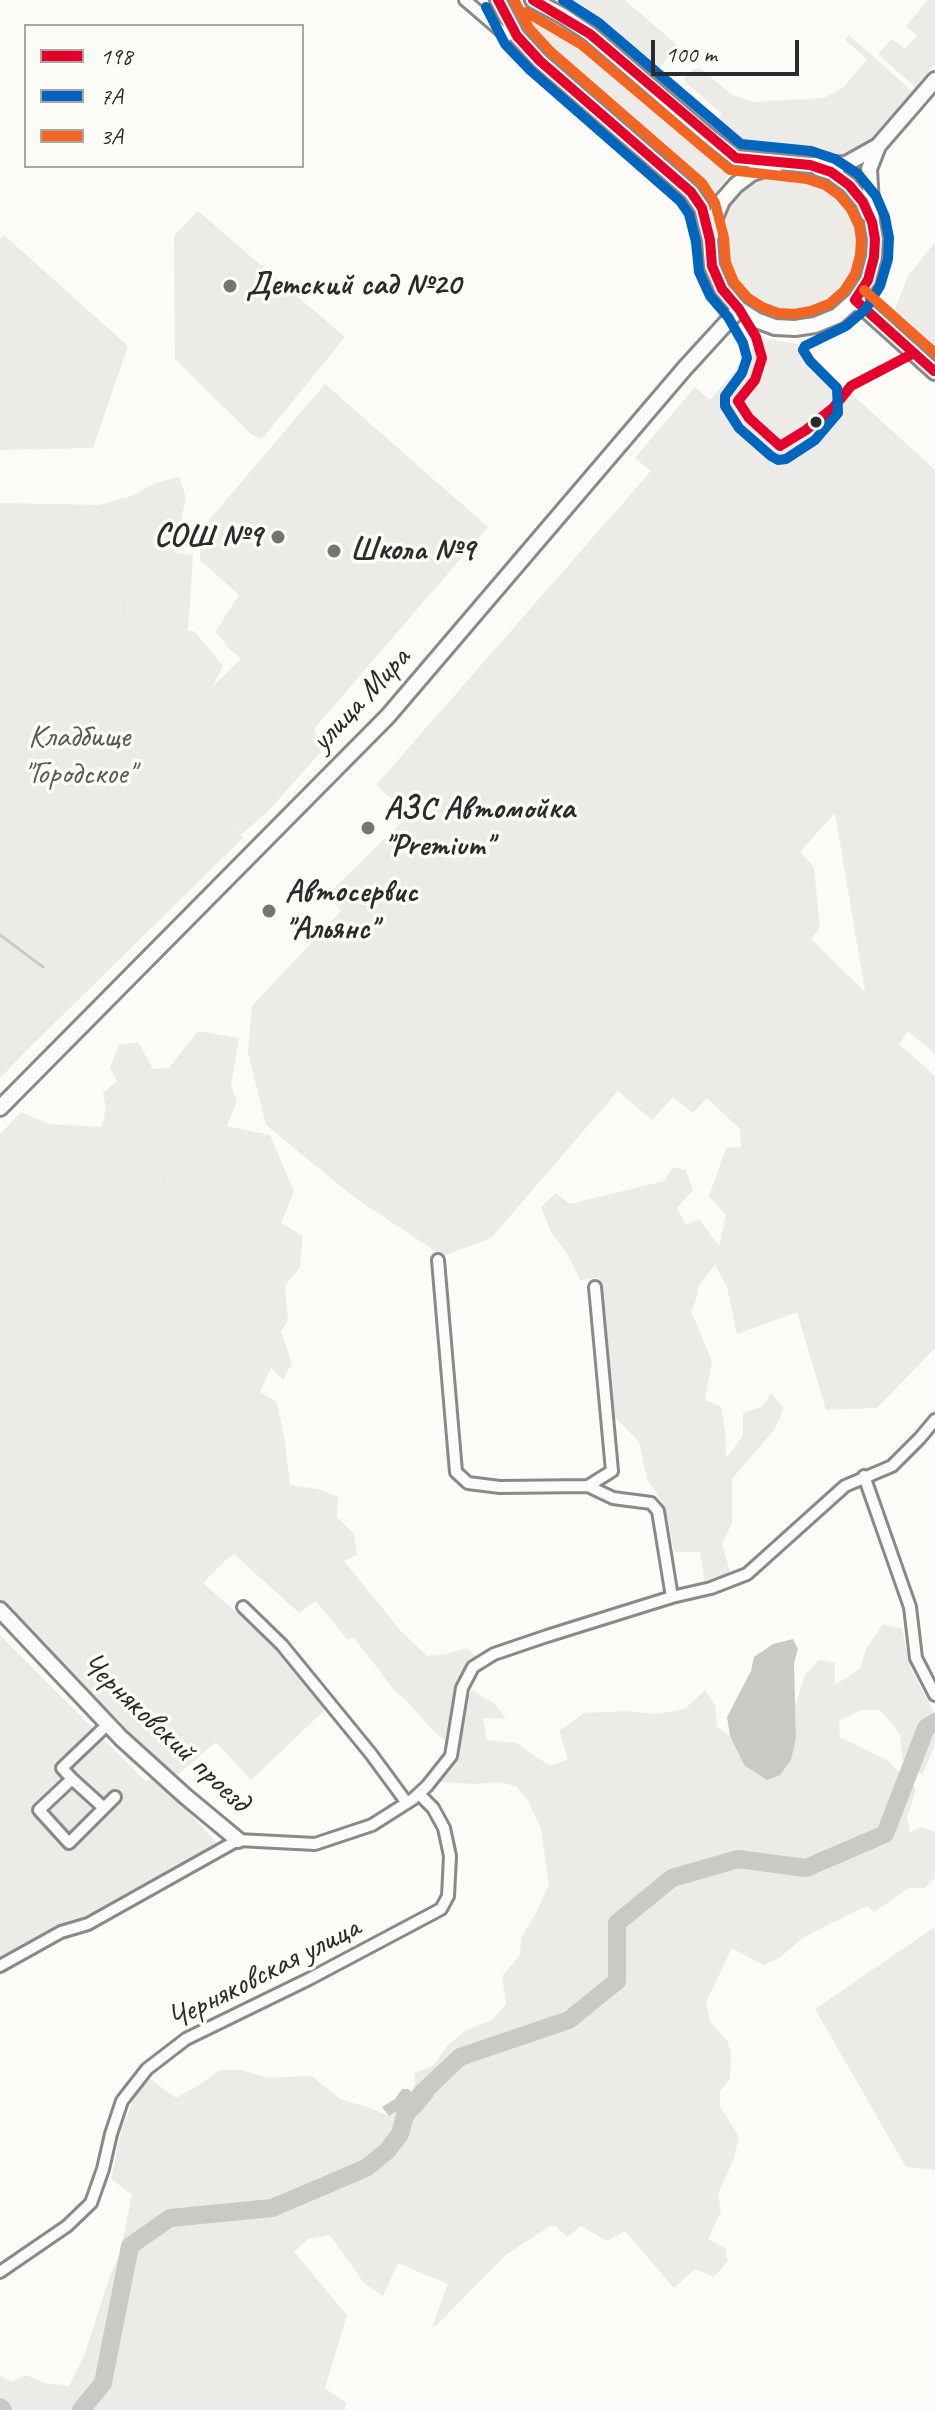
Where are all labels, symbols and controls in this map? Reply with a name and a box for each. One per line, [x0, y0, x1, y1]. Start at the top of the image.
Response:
legend [24, 24, 304, 168]
scale bar [655, 24, 803, 74]
text: 100 m [665, 39, 717, 69]
text: 198 [100, 41, 132, 71]
text: 7А [100, 81, 123, 111]
text: 3А [100, 121, 123, 151]
place label: Детский сад №20 [246, 267, 461, 305]
marker: Детский сад №20 [221, 277, 239, 295]
unlabelled marker [808, 414, 824, 430]
place label: СОШ №9 [154, 518, 262, 556]
marker: СОШ №9 [269, 528, 287, 546]
place label: Школа №9 [350, 532, 475, 570]
marker: Школа №9 [325, 542, 343, 560]
street label: улица Мира [303, 640, 419, 760]
park label: Кладбище "Городское" [23, 719, 135, 794]
place label: АЗС Автомойка "Premium" [384, 791, 574, 866]
marker: АЗС Автомойка "Premium" [359, 819, 377, 837]
place label: Автосервис "Альянс" [285, 874, 418, 949]
marker: Автосервис "Альянс" [260, 902, 278, 920]
street label: Черняковский проезд [73, 1645, 257, 1821]
street label: Черняковская улица [161, 1909, 367, 2039]

